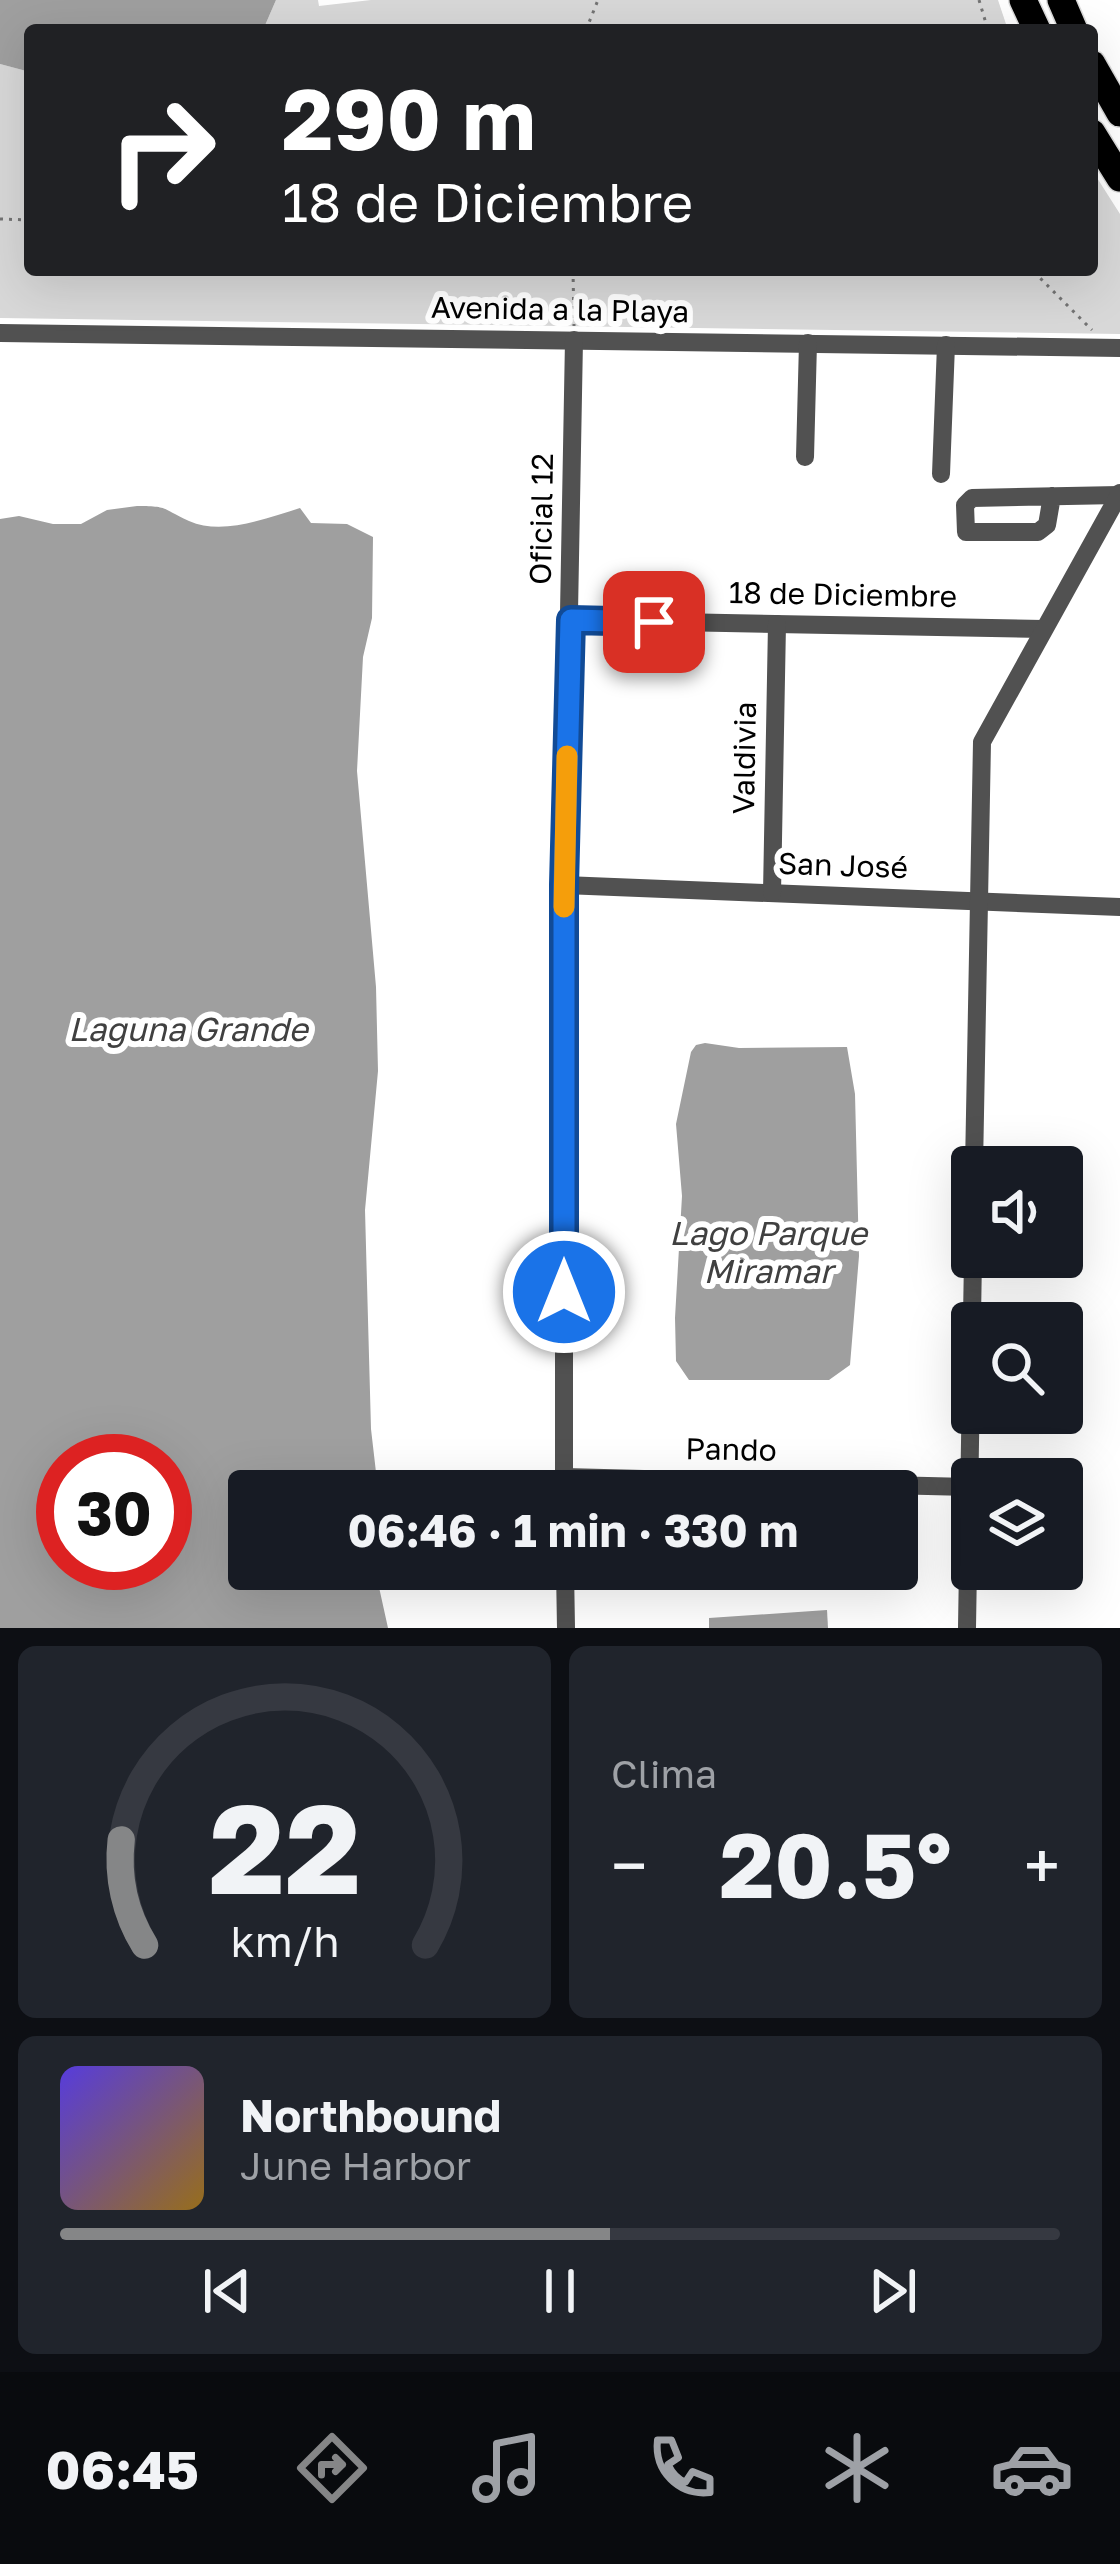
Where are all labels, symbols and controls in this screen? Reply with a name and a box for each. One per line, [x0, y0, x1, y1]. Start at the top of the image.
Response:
text: 290 m [282, 68, 536, 168]
icon: right [84, 72, 240, 228]
text: 18 de Diciembre [282, 169, 693, 234]
street label: Avenida a la Playa [431, 289, 689, 329]
street label: Oficial 12 [522, 453, 560, 585]
pin [603, 571, 705, 673]
street label: 18 de Diciembre [729, 574, 957, 614]
icon: arrive [621, 589, 687, 655]
street label: Valdivia [725, 701, 763, 815]
street label: San José [777, 845, 909, 885]
water label: Laguna Grande [68, 1009, 311, 1048]
map controls [951, 1146, 1083, 1590]
button: sound [951, 1146, 1083, 1278]
water label: Lago Parque Miramar [669, 1213, 870, 1290]
position arrow [501, 1229, 627, 1355]
button: search [951, 1302, 1083, 1434]
street label: Pando [685, 1430, 777, 1468]
speed limit sign: 30 [36, 1434, 192, 1590]
button: layers [951, 1458, 1083, 1590]
text: 06:46 · 1 min · 330 m [348, 1503, 798, 1557]
text: Clima [611, 1750, 717, 1797]
text: 22 [208, 1772, 361, 1921]
text: 20.5° [719, 1810, 952, 1918]
text: − [611, 1825, 647, 1905]
text: + [1024, 1825, 1060, 1905]
text: km/h [230, 1915, 339, 1966]
text: Northbound [240, 2088, 501, 2142]
text: June Harbor [240, 2142, 471, 2189]
icon: previous [194, 2258, 260, 2324]
icon: pause [527, 2258, 593, 2324]
icon: next [860, 2258, 926, 2324]
icon: directions [290, 2426, 374, 2510]
icon: music [465, 2426, 549, 2510]
icon: phone [640, 2426, 724, 2510]
icon: climate [815, 2426, 899, 2510]
icon: car [990, 2426, 1074, 2510]
text: 06:45 [46, 2436, 199, 2501]

